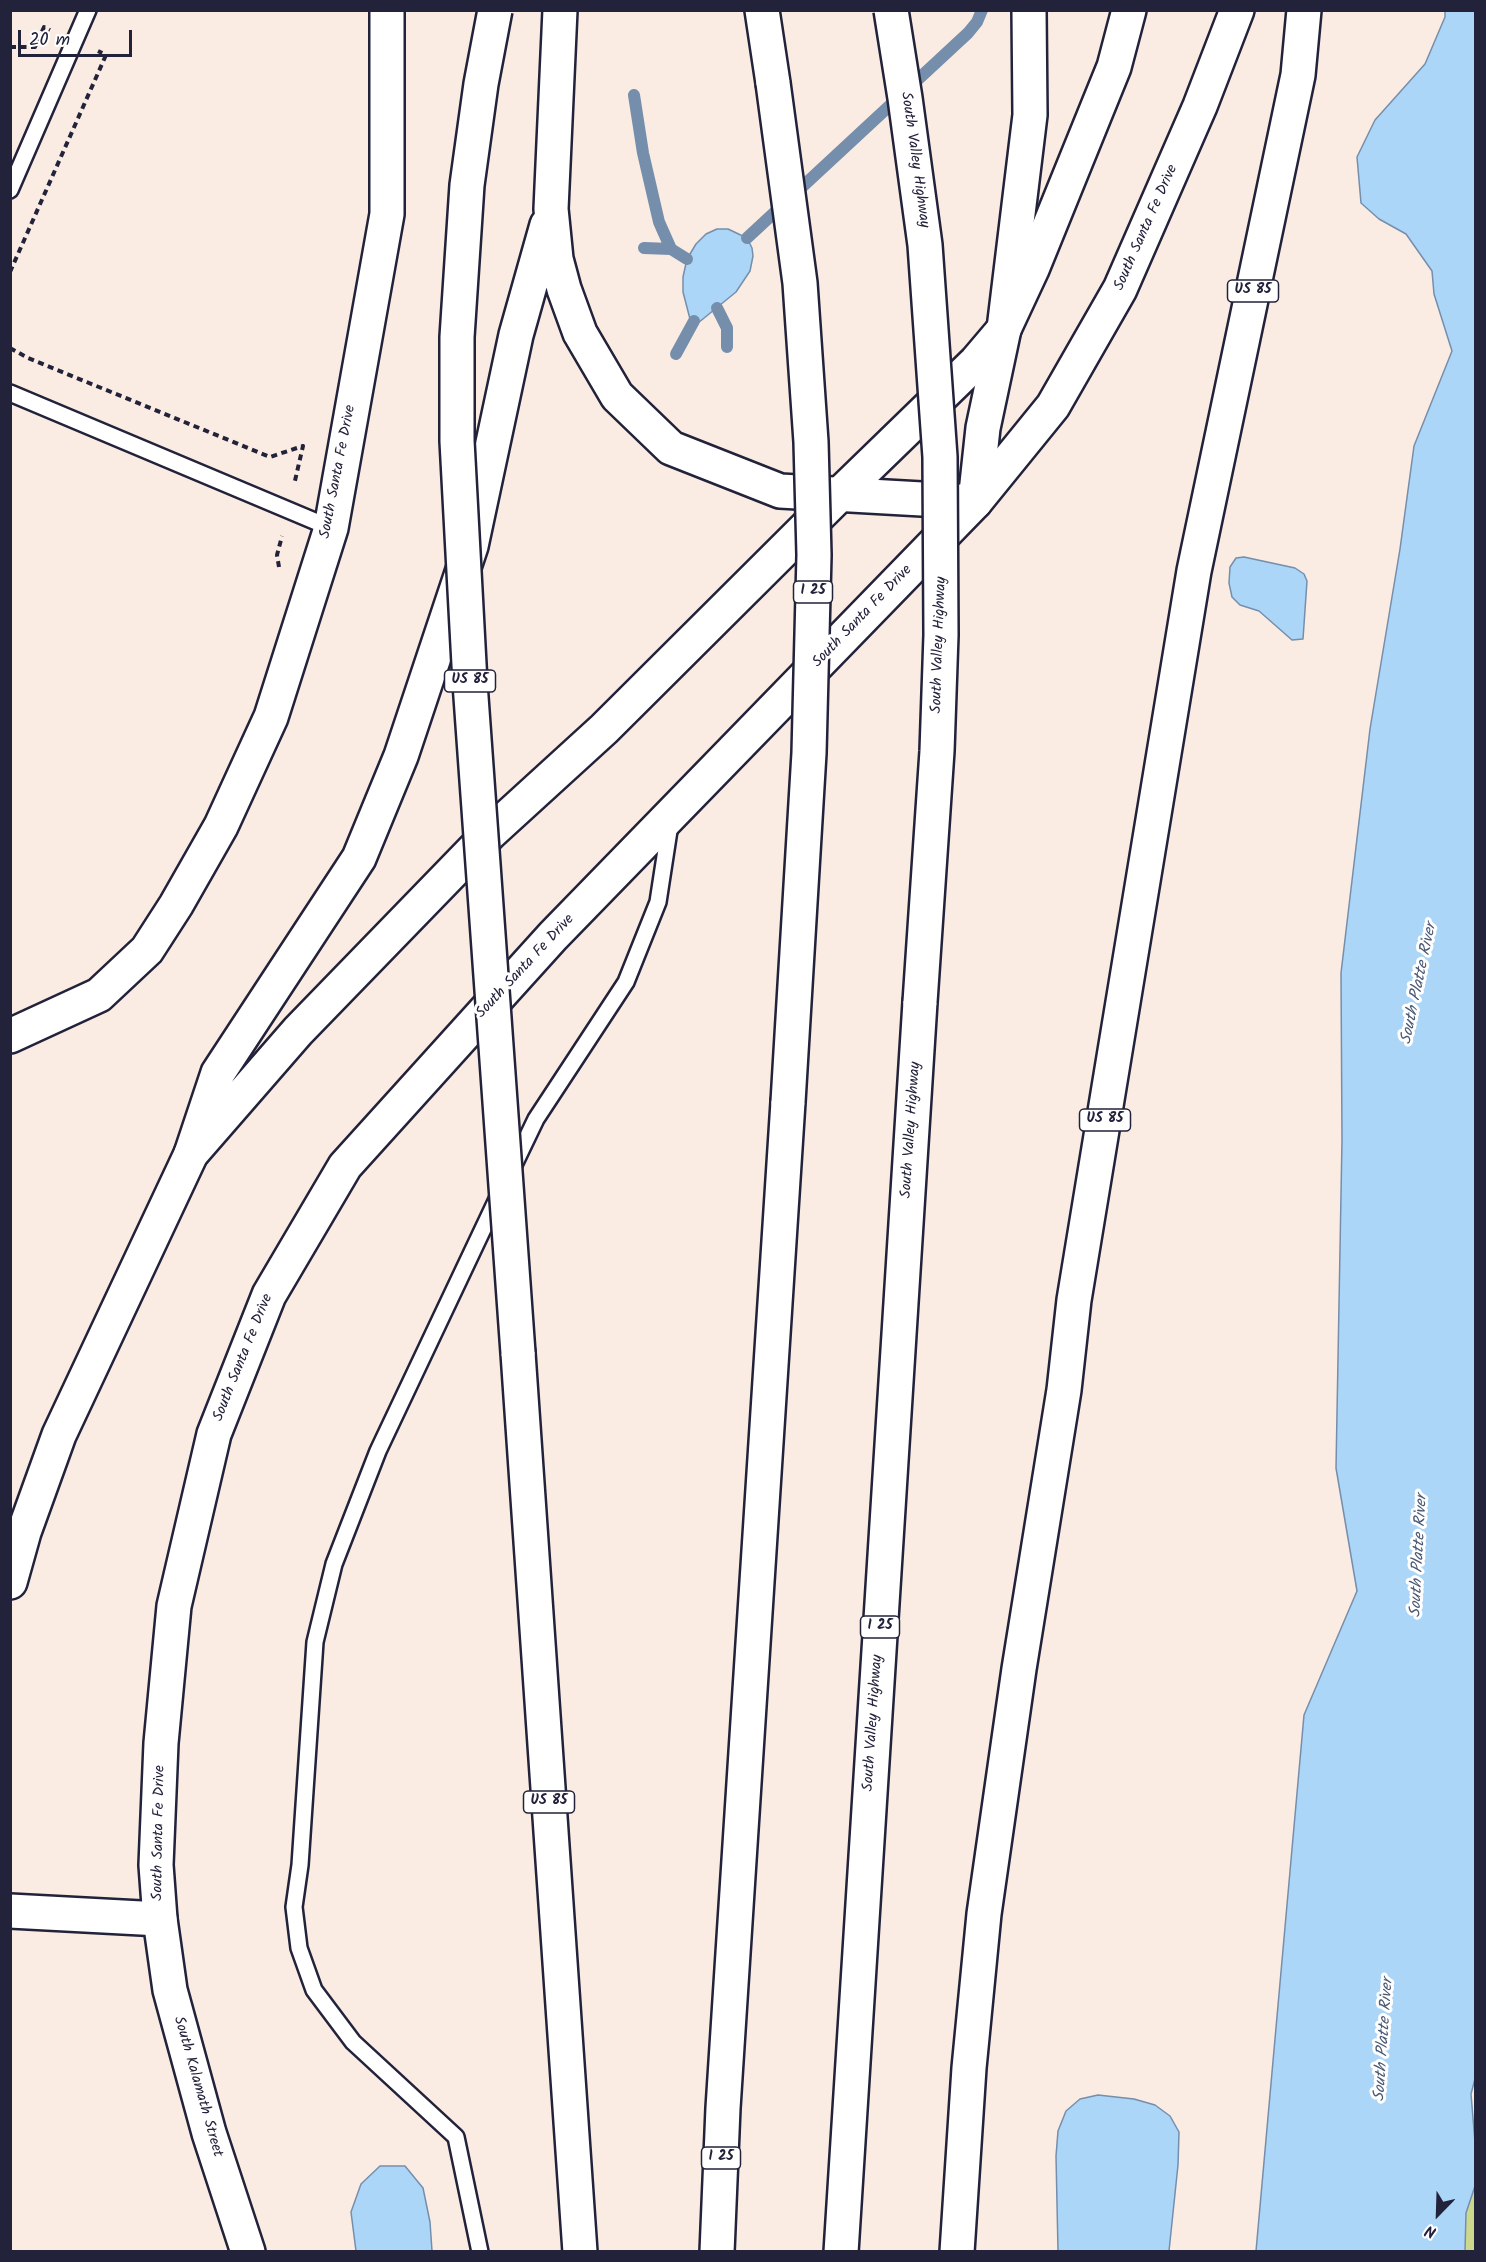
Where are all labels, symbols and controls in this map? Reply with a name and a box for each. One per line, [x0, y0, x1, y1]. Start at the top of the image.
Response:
scale bar [21, 18, 135, 56]
text: 20 m [29, 26, 70, 55]
street label: South Valley Highway [896, 91, 932, 229]
street label: South Santa Fe Drive [1111, 162, 1183, 294]
road number: US 85 [1228, 280, 1278, 302]
street label: South Santa Fe Drive [317, 404, 361, 540]
street label: South Santa Fe Drive [809, 562, 917, 672]
street label: South Valley Highway [929, 576, 951, 714]
road number: I 25 [794, 581, 832, 603]
road number: US 85 [444, 670, 496, 692]
street label: South Santa Fe Drive [473, 911, 579, 1023]
water label: South Platte River [1398, 922, 1442, 1046]
street label: South Valley Highway [898, 1061, 926, 1199]
road number: US 85 [1080, 1109, 1130, 1131]
street label: South Santa Fe Drive [210, 1292, 278, 1424]
water label: South Platte River [1407, 1494, 1433, 1618]
road number: I 25 [860, 1616, 900, 1638]
street label: South Valley Highway [860, 1654, 888, 1792]
street label: South Santa Fe Drive [150, 1765, 170, 1901]
road number: US 85 [524, 1791, 574, 1813]
water label: South Platte River [1371, 1978, 1399, 2102]
street label: South Kalamath Street [168, 2015, 226, 2159]
road number: I 25 [702, 2147, 740, 2169]
north arrow [1408, 2184, 1468, 2244]
text: N [1421, 2218, 1440, 2245]

